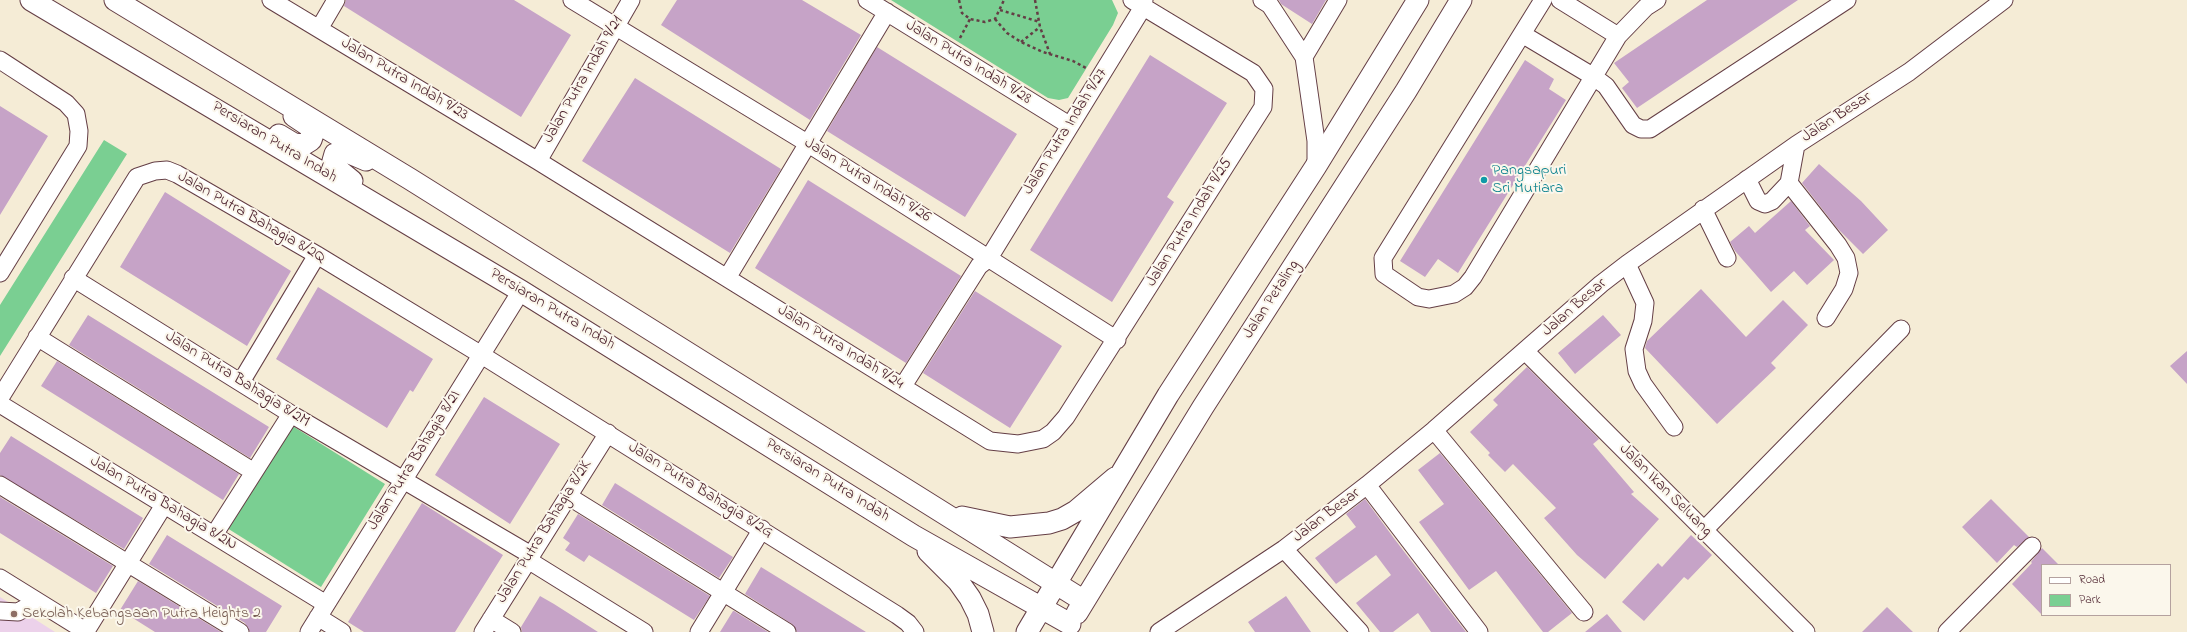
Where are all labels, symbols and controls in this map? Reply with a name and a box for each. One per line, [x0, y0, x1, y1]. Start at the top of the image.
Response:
street label: Jalan Putra Indah 9/21 [540, 13, 628, 147]
street label: Jalan Putra Indah 9/28 [902, 17, 1034, 109]
street label: Jalan Putra Indah 9/23 [337, 34, 471, 126]
street label: Jalan Putra Indah 9/27 [1019, 65, 1113, 199]
street label: Jalan Besar [1798, 88, 1876, 148]
street label: Persiaran Putra Indah [208, 98, 340, 188]
street label: Jalan Putra Indah 9/26 [800, 134, 934, 228]
street label: Jalan Putra Indah 9/25 [1143, 155, 1237, 291]
place label: Pangsapuri Sri Mutiara [1492, 161, 1566, 199]
street label: Jalan Putra Bahagia 8/2Q [174, 168, 328, 268]
marker: Pangsapuri Sri Mutiara [1479, 175, 1489, 185]
street label: Jalan Petaling [1239, 257, 1305, 343]
street label: Persiaran Putra Indah [486, 265, 618, 355]
street label: Jalan Besar [1539, 275, 1611, 341]
street label: Jalan Putra Indah 9/24 [773, 301, 907, 395]
street label: Jalan Putra Bahagia 8/2M [161, 328, 313, 432]
street label: Jalan Putra Bahagia 8/2I [364, 388, 466, 534]
street label: Persiaran Putra Indah [761, 435, 893, 527]
street label: Jalan Putra Bahagia 8/2G [624, 439, 776, 543]
street label: Jalan Ikan Seluang [1614, 440, 1716, 542]
street label: Jalan Putra Bahagia 8/2N [86, 452, 240, 556]
street label: Jalan Putra Bahagia 8/2K [493, 457, 597, 607]
street label: Jalan Besar [1290, 484, 1364, 548]
legend [2041, 564, 2171, 616]
text: Road [2079, 571, 2105, 589]
text: Park [2079, 591, 2101, 609]
place label: Sekolah Kebangsaan Putra Heights 2 [22, 604, 261, 624]
marker: Sekolah Kebangsaan Putra Heights 2 [9, 609, 19, 619]

